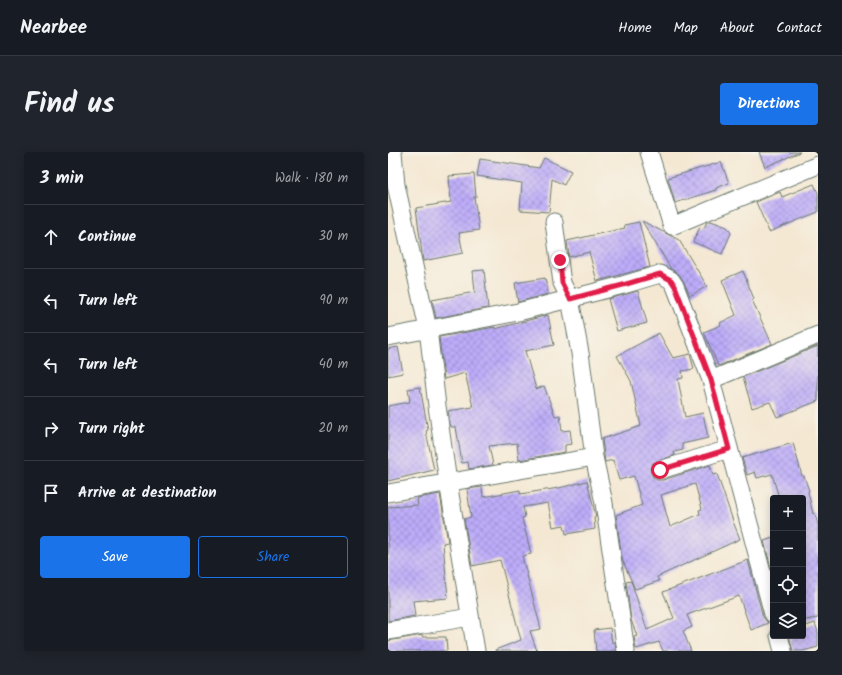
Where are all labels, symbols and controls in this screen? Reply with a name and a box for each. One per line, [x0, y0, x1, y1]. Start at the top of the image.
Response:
text: Nearbee [20, 13, 87, 43]
text: Home [618, 17, 652, 39]
text: Map [674, 17, 698, 39]
text: About [720, 17, 754, 39]
text: Contact [776, 17, 822, 39]
text: Find us [24, 82, 115, 127]
button: Directions [720, 83, 818, 125]
text: 3 min [40, 165, 84, 192]
text: Walk · 180 m [275, 168, 348, 189]
text: Continue [78, 225, 136, 249]
icon: ahead [40, 226, 62, 248]
text: 30 m [319, 226, 348, 247]
route end [551, 251, 569, 269]
text: Turn left [78, 289, 138, 313]
icon: left [40, 290, 62, 312]
text: 90 m [320, 290, 348, 311]
text: Turn left [78, 353, 138, 377]
icon: left [40, 354, 62, 376]
text: 40 m [319, 354, 348, 375]
text: Turn right [78, 417, 145, 441]
icon: right [40, 418, 62, 440]
text: 20 m [318, 418, 348, 439]
route start [651, 461, 669, 479]
text: Arrive at destination [78, 481, 217, 505]
icon: arrive [40, 482, 62, 504]
map controls [770, 495, 806, 639]
button: + [770, 495, 806, 531]
button: − [770, 531, 806, 567]
button: Save [40, 536, 190, 578]
button: Share [198, 536, 348, 578]
button: locate [770, 567, 806, 603]
button: layers [770, 603, 806, 639]

